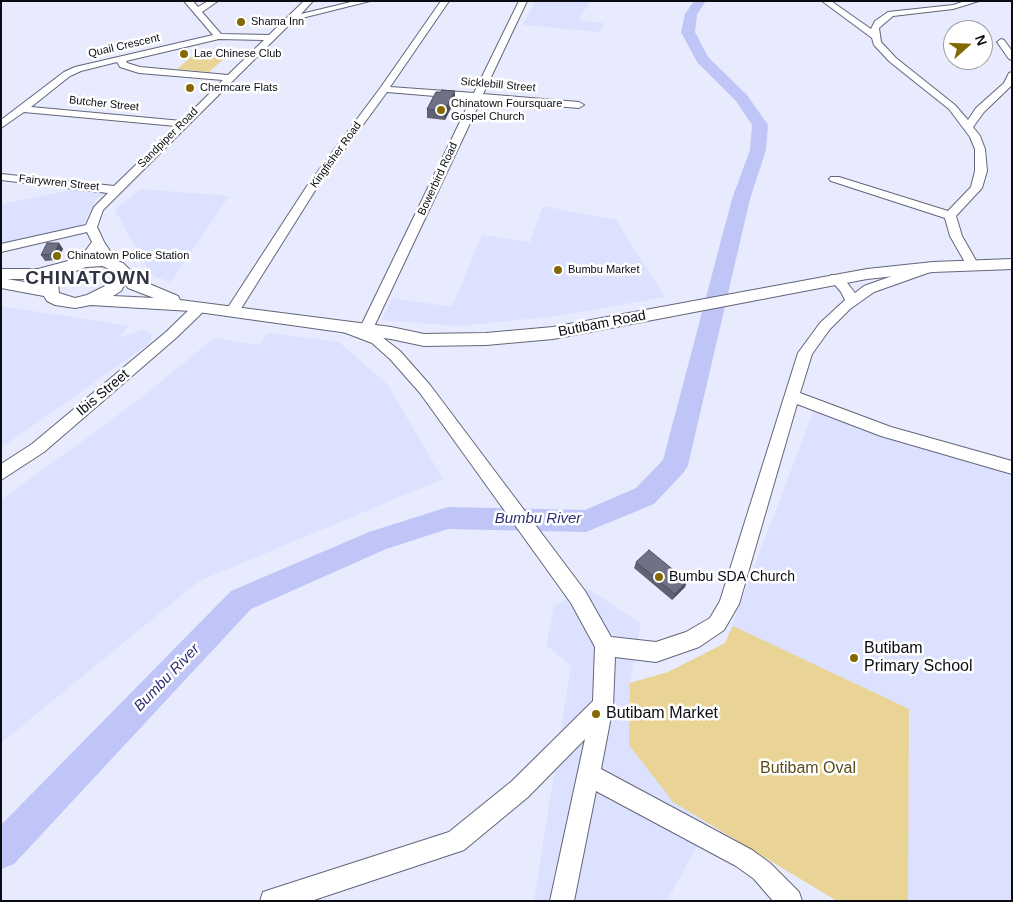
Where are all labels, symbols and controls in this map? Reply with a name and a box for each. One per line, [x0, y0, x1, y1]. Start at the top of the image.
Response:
place label: Shama Inn [251, 15, 304, 29]
marker: Shama Inn [235, 16, 247, 28]
north arrow [943, 20, 993, 70]
street label: Quail Crescent [87, 31, 161, 61]
text: N [972, 33, 990, 48]
place label: Lae Chinese Club [194, 47, 281, 61]
marker: Lae Chinese Club [178, 48, 190, 60]
street label: Sicklebill Street [460, 75, 536, 95]
place label: Chemcare Flats [200, 81, 278, 95]
marker: Chemcare Flats [184, 82, 196, 94]
street label: Butcher Street [68, 94, 140, 114]
place label: Chinatown Foursquare Gospel Church [451, 97, 562, 123]
marker: Chinatown Foursquare Gospel Church [435, 104, 447, 116]
street label: Sandpiper Road [135, 105, 201, 171]
street label: Kingfisher Road [308, 119, 364, 191]
street label: Bowerbird Road [415, 140, 461, 218]
street label: Fairywren Street [18, 172, 100, 194]
place label: Chinatown Police Station [67, 249, 189, 263]
marker: Chinatown Police Station [51, 250, 63, 262]
place label: Bumbu Market [568, 263, 640, 277]
marker: Bumbu Market [552, 264, 564, 276]
district label: CHINATOWN [24, 268, 152, 290]
street label: Butibam Road [557, 307, 647, 341]
street label: Ibis Street [73, 366, 133, 420]
water label: Bumbu River [495, 510, 581, 528]
place label: Bumbu SDA Church [669, 569, 795, 585]
marker: Bumbu SDA Church [653, 571, 665, 583]
place label: Butibam Primary School [864, 639, 972, 677]
water label: Bumbu River [130, 641, 204, 715]
marker: Butibam Primary School [848, 652, 860, 664]
place label: Butibam Market [606, 704, 718, 724]
marker: Butibam Market [590, 708, 602, 720]
park label: Butibam Oval [760, 759, 856, 779]

